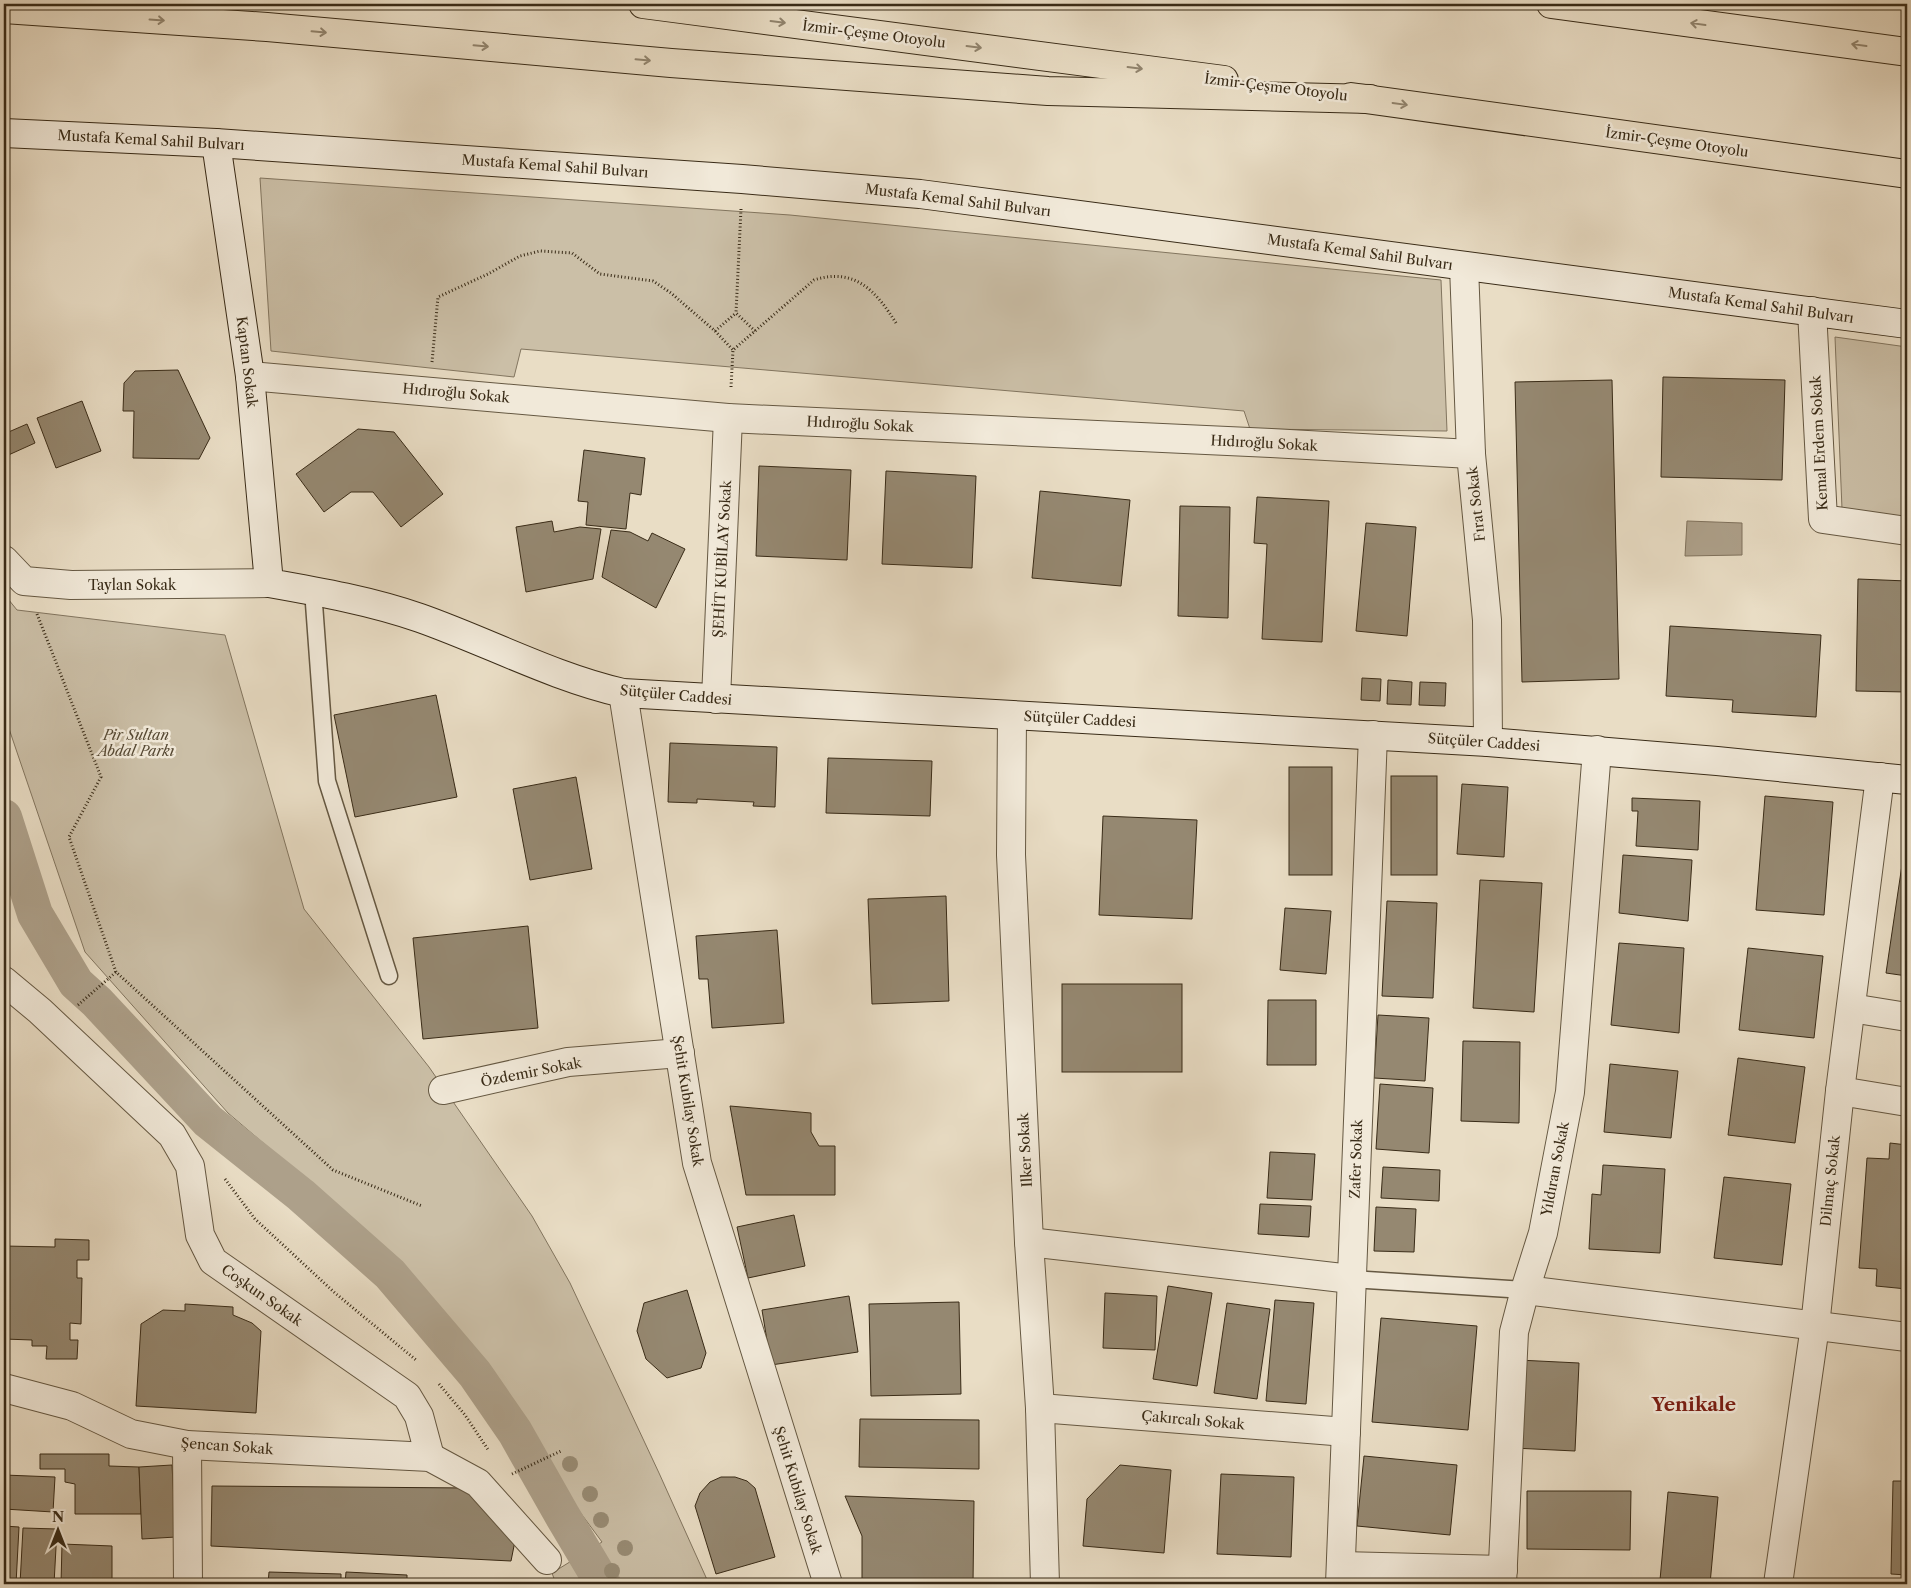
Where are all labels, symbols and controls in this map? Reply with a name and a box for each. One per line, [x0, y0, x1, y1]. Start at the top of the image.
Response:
one-way arrow [149, 15, 165, 24]
street label: İzmir-Çeşme Otoyolu [801, 16, 947, 52]
one-way arrow [770, 17, 786, 27]
one-way arrow [1690, 18, 1706, 28]
one-way arrow [311, 27, 327, 36]
one-way arrow [1851, 40, 1867, 50]
one-way arrow [473, 41, 489, 51]
one-way arrow [966, 42, 982, 52]
one-way arrow [635, 56, 651, 65]
one-way arrow [1127, 64, 1143, 74]
street label: İzmir-Çeşme Otoyolu [1203, 69, 1349, 105]
one-way arrow [1392, 99, 1408, 109]
street label: İzmir-Çeşme Otoyolu [1604, 123, 1750, 161]
street label: Mustafa Kemal Sahil Bulvarı [57, 126, 245, 154]
street label: Mustafa Kemal Sahil Bulvarı [461, 150, 649, 182]
street label: Mustafa Kemal Sahil Bulvarı [864, 180, 1052, 220]
street label: Mustafa Kemal Sahil Bulvarı [1266, 230, 1454, 274]
street label: Mustafa Kemal Sahil Bulvarı [1667, 283, 1855, 327]
street label: Kaptan Sokak [232, 315, 262, 410]
street label: Kemal Erdem Sokak [1806, 374, 1832, 511]
street label: Hıdıroğlu Sokak [402, 379, 511, 407]
street label: Hıdıroğlu Sokak [806, 412, 915, 436]
street label: Hıdıroğlu Sokak [1210, 431, 1319, 455]
street label: Fırat Sokak [1463, 465, 1489, 542]
street label: ŞEHİT KUBİLAY Sokak [709, 479, 735, 638]
street label: Taylan Sokak [88, 576, 177, 594]
street label: Sütçüler Caddesi [619, 681, 733, 709]
street label: Sütçüler Caddesi [1023, 707, 1137, 731]
park label: Pir Sultan Abdal Parkı [96, 726, 175, 760]
street label: Sütçüler Caddesi [1427, 729, 1541, 755]
street label: Şehit Kubilay Sokak [669, 1034, 707, 1169]
street label: Özdemir Sokak [479, 1053, 584, 1091]
street label: Ilker Sokak [1014, 1111, 1036, 1188]
street label: Zafer Sokak [1346, 1118, 1366, 1199]
street label: Yıldıran Sokak [1537, 1119, 1573, 1219]
street label: Dilmaç Sokak [1816, 1134, 1844, 1228]
street label: Coşkun Sokak [218, 1260, 307, 1330]
district label: Yenikale [1651, 1393, 1736, 1416]
street label: Çakırcalı Sokak [1141, 1407, 1246, 1434]
street label: Şehit Kubilay Sokak [770, 1424, 826, 1557]
street label: Şencan Sokak [180, 1434, 275, 1458]
north arrow [32, 1506, 82, 1556]
text: N [52, 1508, 64, 1526]

